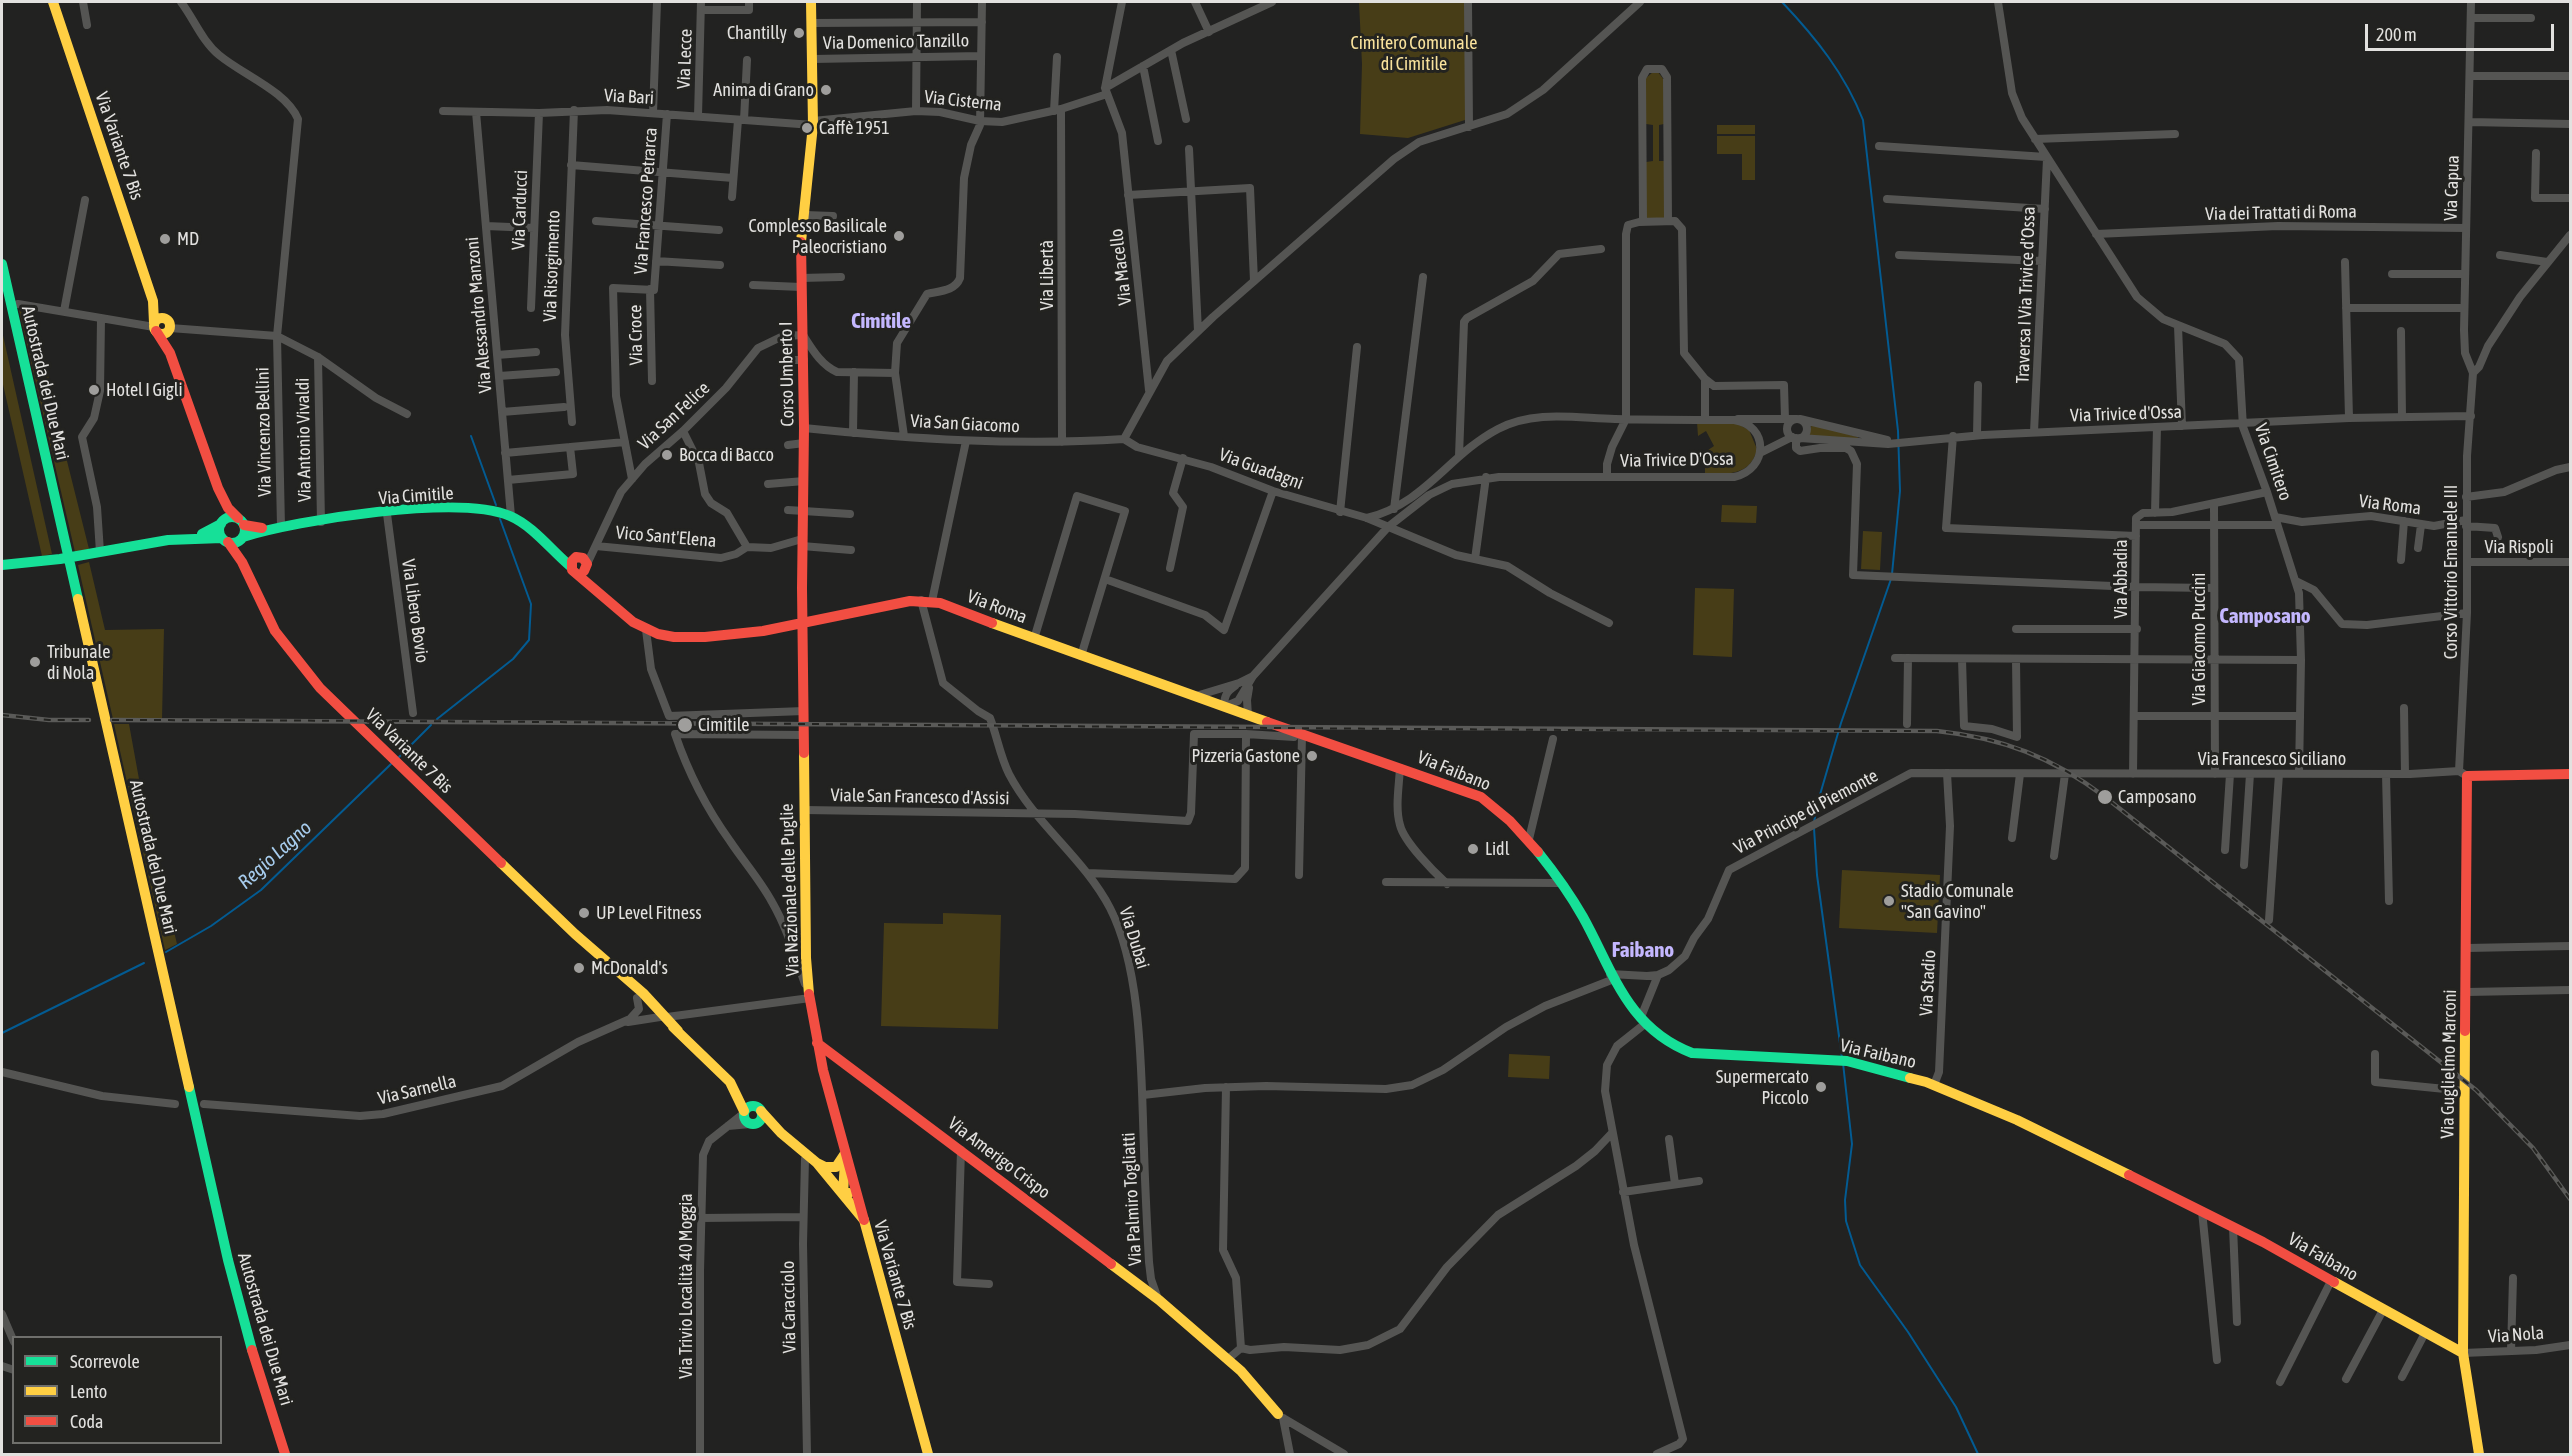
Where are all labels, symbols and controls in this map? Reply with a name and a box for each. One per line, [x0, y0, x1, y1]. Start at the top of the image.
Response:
scale bar [2368, 12, 2557, 50]
place label: Chantilly [727, 22, 787, 44]
text: 200 m [2376, 24, 2417, 45]
marker: Chantilly [792, 26, 806, 40]
street label: Via Lecce [673, 28, 697, 90]
street label: Via Domenico Tanzillo [823, 30, 969, 54]
park label: Cimitero Comunale di Cimitile [1351, 32, 1477, 74]
place label: Anima di Grano [713, 79, 814, 101]
marker: Anima di Grano [819, 83, 833, 97]
street label: Via Bari [603, 85, 655, 109]
street label: Via Cisterna [923, 86, 1003, 116]
street label: Via Variante 7 Bis [90, 89, 148, 203]
place label: Caffè 1951 [819, 117, 890, 139]
marker: Caffè 1951 [800, 121, 814, 135]
street label: Via Francesco Petrarca [630, 127, 662, 275]
street label: Via Capua [2440, 155, 2464, 221]
street label: Via Carducci [508, 170, 532, 250]
street label: Via dei Trattati di Roma [2205, 201, 2357, 225]
street label: Traversa I Via Trivice d'Ossa [2012, 206, 2040, 384]
street label: Via Risorgimento [539, 210, 565, 322]
place label: Complesso Basilicale Paleocristiano [748, 215, 887, 258]
place label: MD [177, 228, 199, 250]
street label: Via Macello [1106, 228, 1136, 306]
marker: Complesso Basilicale Paleocristiano [892, 229, 906, 243]
marker: MD [158, 232, 172, 246]
street label: Via Alessandro Manzoni [461, 236, 497, 394]
street label: Via Libertà [1036, 240, 1058, 310]
street label: Autostrada dei Due Mari [17, 304, 73, 462]
street label: Via Croce [625, 305, 647, 365]
district label: Cimitile [851, 308, 911, 334]
street label: Corso Umberto I [775, 321, 799, 427]
street label: Via Vincenzo Bellini [252, 367, 276, 497]
street label: Via Antonio Vivaldi [292, 378, 316, 502]
street label: Via San Felice [634, 378, 714, 454]
place label: Hotel I Gigli [106, 379, 183, 401]
marker: Hotel I Gigli [87, 383, 101, 397]
street label: Via Trivice d'Ossa [2070, 401, 2182, 427]
street label: Via San Giacomo [910, 410, 1020, 438]
street label: Via Cimitero [2250, 421, 2296, 503]
place label: Bocca di Bacco [679, 444, 774, 466]
street label: Via Guadagni [1216, 444, 1306, 494]
marker: Bocca di Bacco [660, 448, 674, 462]
street label: Via Trivice D'Ossa [1620, 448, 1734, 472]
street label: Via Cimitile [378, 483, 454, 509]
street label: Corso Vittorio Emanuele III [2440, 485, 2462, 659]
street label: Via Roma [2358, 490, 2422, 520]
street label: Vico Sant'Elena [615, 522, 717, 552]
street label: Via Rispoli [2484, 536, 2554, 558]
street label: Via Abbadia [2110, 539, 2132, 619]
street label: Via Libero Bovio [397, 558, 433, 664]
street label: Via Giacomo Puccini [2188, 573, 2210, 705]
street label: Via Roma [964, 586, 1030, 628]
district label: Camposano [2219, 603, 2311, 629]
place label: Tribunale di Nola [47, 641, 110, 684]
marker: Tribunale di Nola [28, 655, 42, 669]
street label: Via Variante 7 Bis [361, 704, 457, 798]
place label: Cimitile [698, 714, 749, 736]
marker: Cimitile [676, 716, 694, 734]
place label: Pizzeria Gastone [1192, 745, 1300, 767]
street label: Via Faibano [1414, 747, 1494, 795]
street label: Via Francesco Siciliano [2198, 748, 2346, 770]
marker: Pizzeria Gastone [1305, 749, 1319, 763]
street label: Via Principe di Piemonte [1730, 765, 1882, 859]
street label: Autostrada dei Due Mari [125, 778, 181, 936]
street label: Viale San Francesco d'Assisi [830, 785, 1010, 809]
place label: Camposano [2118, 786, 2196, 808]
marker: Camposano [2096, 788, 2114, 806]
street label: Via Nazionale delle Puglie [776, 803, 804, 977]
water label: Regio Lagno [233, 816, 317, 894]
place label: Lidl [1485, 838, 1509, 860]
marker: Lidl [1466, 842, 1480, 856]
place label: Stadio Comunale "San Gavino" [1901, 880, 2014, 922]
marker: Stadio Comunale "San Gavino" [1882, 894, 1896, 908]
place label: UP Level Fitness [596, 902, 702, 924]
street label: Via Dubai [1114, 904, 1154, 972]
marker: UP Level Fitness [577, 906, 591, 920]
district label: Faibano [1612, 937, 1674, 963]
street label: Via Stadio [1915, 949, 1941, 1017]
place label: McDonald's [591, 957, 668, 979]
marker: McDonald's [572, 961, 586, 975]
street label: Via Guglielmo Marconi [2437, 989, 2461, 1139]
street label: Via Faibano [1838, 1035, 1918, 1073]
place label: Supermercato Piccolo [1716, 1066, 1809, 1108]
street label: Via Sarnella [376, 1070, 458, 1110]
marker: Supermercato Piccolo [1814, 1080, 1828, 1094]
street label: Via Amerigo Crispo [944, 1113, 1054, 1203]
street label: Via Palmiro Togliatti [1118, 1132, 1146, 1266]
street label: Via Trivio Località 40 Moggia [675, 1193, 697, 1379]
street label: Via Variante 7 Bis [869, 1218, 921, 1332]
street label: Via Faibano [2284, 1228, 2362, 1286]
street label: Autostrada dei Due Mari [233, 1250, 297, 1408]
street label: Via Caracciolo [777, 1261, 801, 1353]
street label: Via Nola [2487, 1322, 2545, 1348]
legend [12, 1336, 222, 1444]
text: Scorrevole [70, 1351, 140, 1372]
text: Lento [70, 1381, 107, 1402]
text: Coda [70, 1411, 103, 1432]

